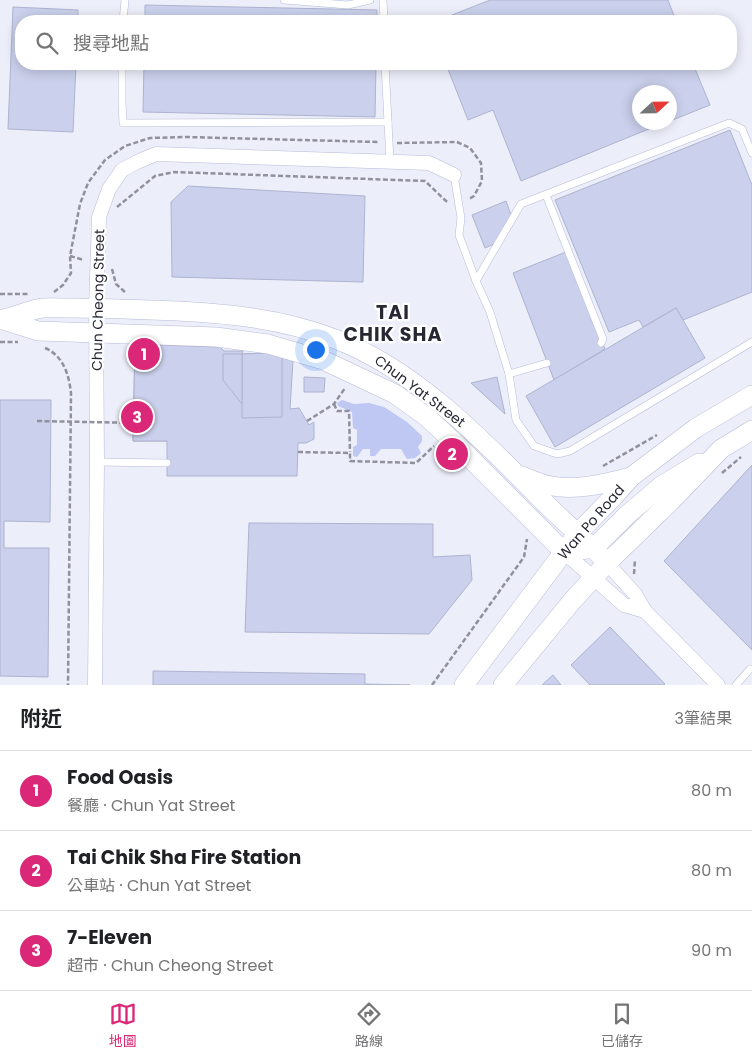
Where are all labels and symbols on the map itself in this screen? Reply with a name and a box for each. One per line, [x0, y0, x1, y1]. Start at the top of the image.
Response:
north arrow [632, 85, 677, 130]
street label: Chun Cheong Street [87, 229, 109, 371]
district label: TAI CHIK SHA [344, 299, 442, 348]
pin: 1 [128, 335, 160, 373]
your location [303, 337, 329, 363]
street label: Chun Yat Street [370, 350, 470, 432]
pin: 3 [121, 398, 153, 436]
pin: 2 [436, 435, 468, 473]
street label: Wan Po Road [553, 480, 629, 564]

